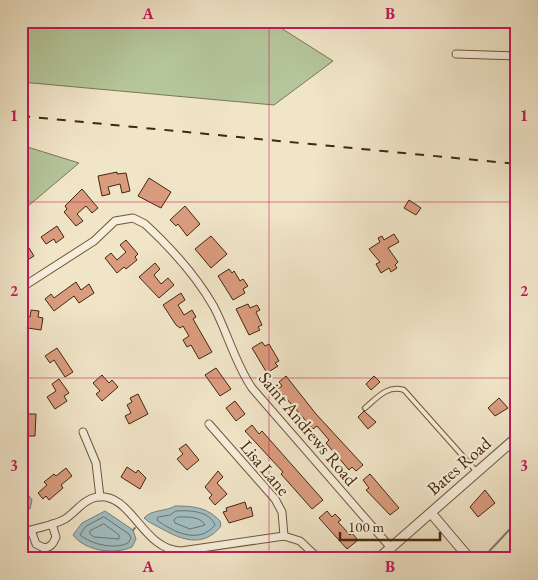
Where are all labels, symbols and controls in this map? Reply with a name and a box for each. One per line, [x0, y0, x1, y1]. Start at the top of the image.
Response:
text: A [141, 3, 154, 24]
text: B [385, 3, 395, 24]
text: 1 [10, 105, 18, 126]
text: 1 [520, 105, 528, 126]
text: 2 [10, 280, 19, 301]
text: 2 [520, 280, 529, 301]
street label: Saint Andrews Road [254, 367, 363, 491]
street label: Bates Road [422, 431, 496, 500]
street label: Lisa Lane [235, 435, 295, 500]
text: 3 [10, 455, 18, 476]
text: 3 [520, 455, 528, 476]
scale bar [340, 510, 440, 542]
text: 100 m [348, 517, 385, 536]
text: A [141, 556, 154, 577]
text: B [385, 556, 395, 577]

